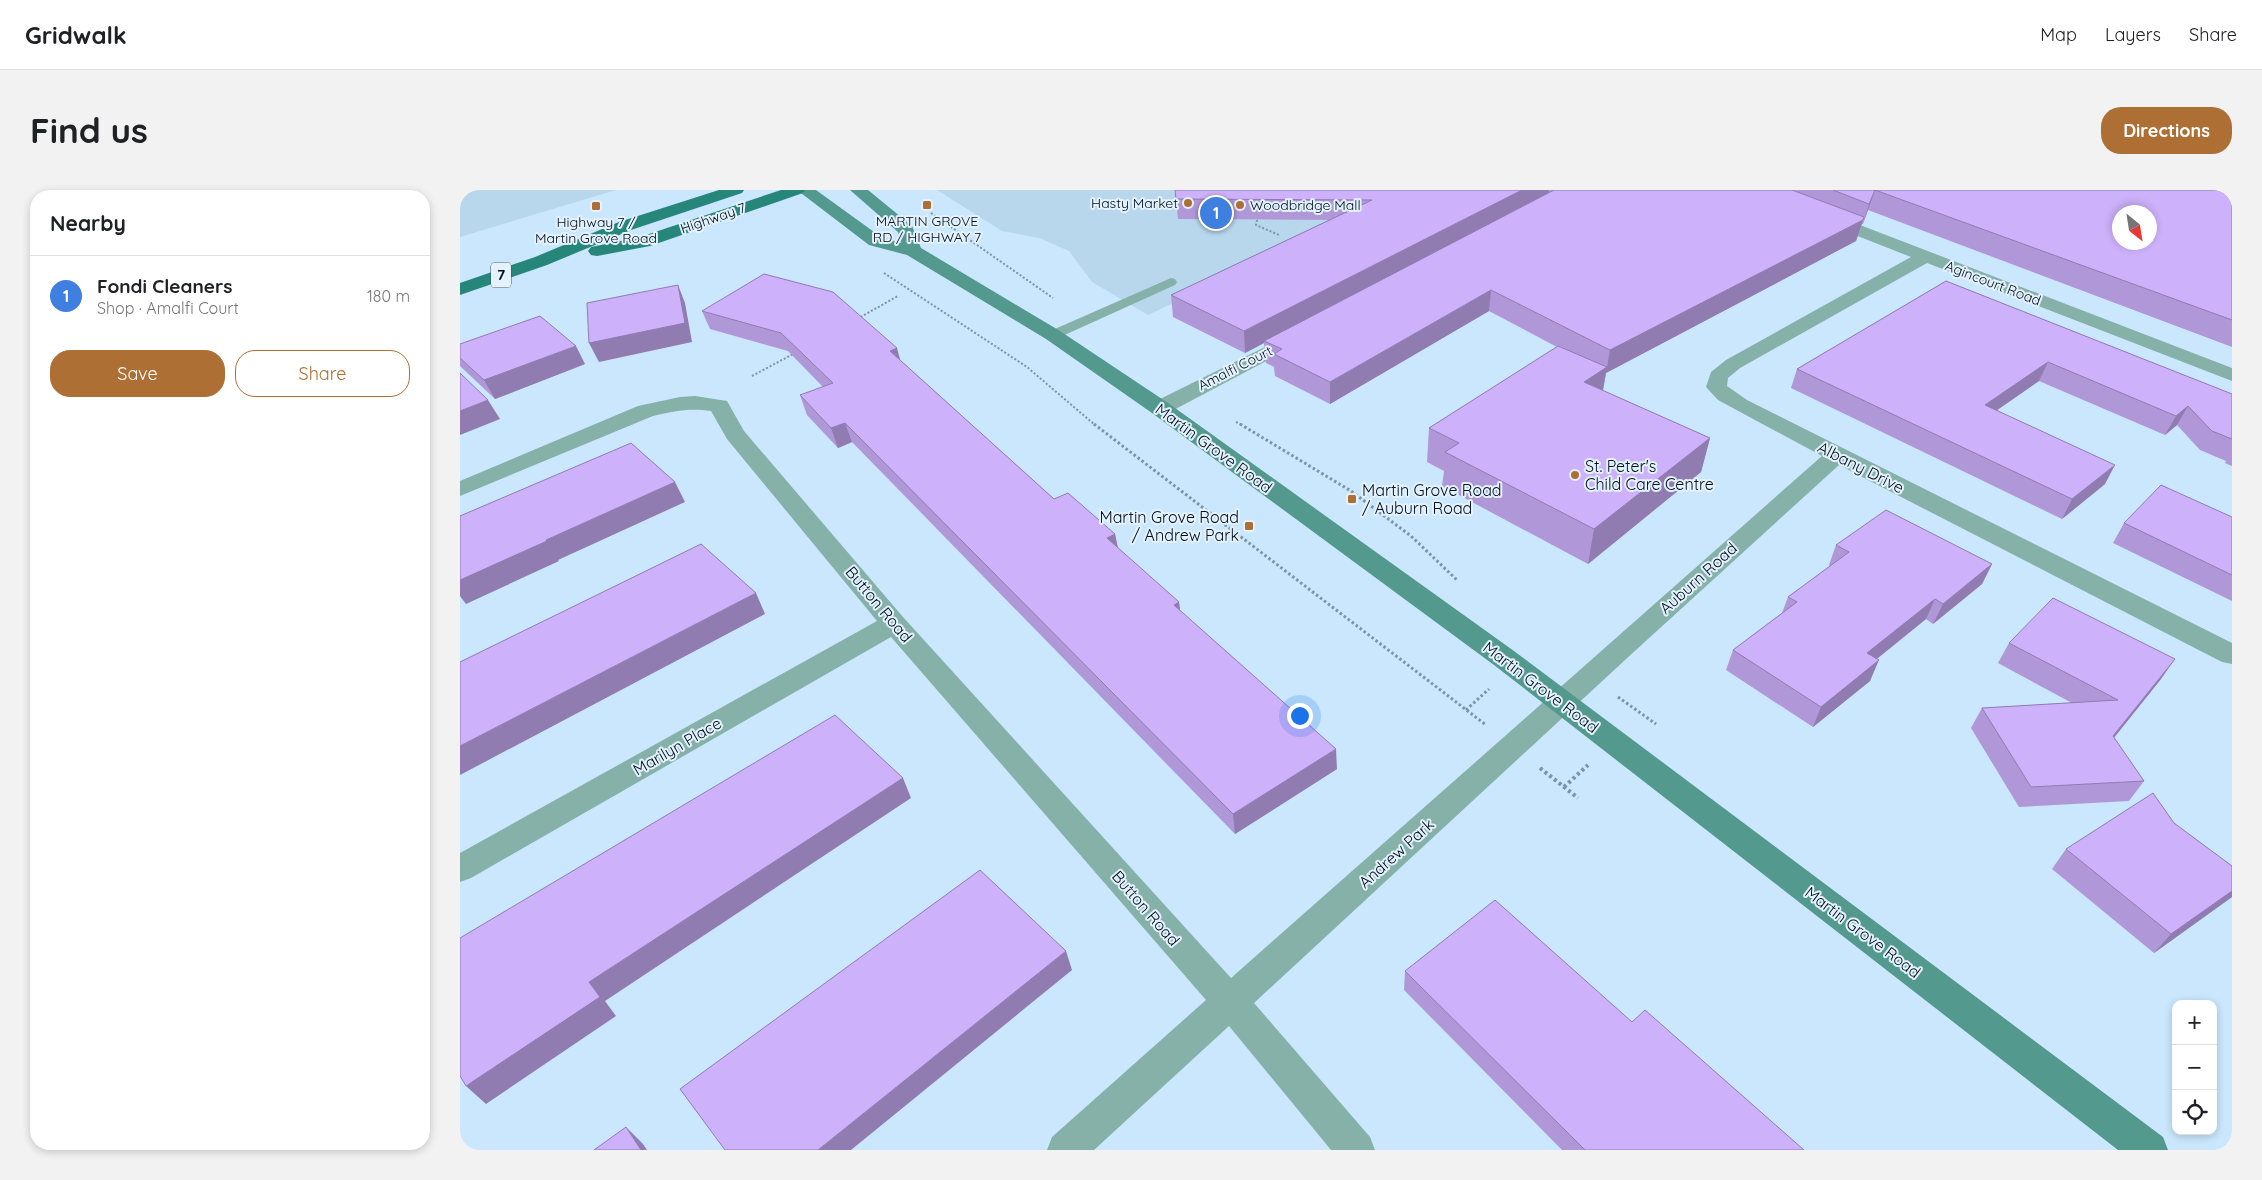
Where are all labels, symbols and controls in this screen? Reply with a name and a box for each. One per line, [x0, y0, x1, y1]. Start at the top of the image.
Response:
text: Gridwalk [25, 20, 127, 50]
text: Map [2040, 23, 2077, 46]
text: Layers [2105, 23, 2161, 46]
text: Share [2189, 23, 2237, 46]
button: Directions [2101, 107, 2232, 154]
text: Find us [30, 108, 148, 152]
place label: Hasty Market [1091, 194, 1178, 212]
pin: 1 [1200, 194, 1232, 232]
place label: Woodbridge Mall [1250, 196, 1361, 214]
marker: Hasty Market [1182, 197, 1194, 209]
street label: Highway 7 [678, 198, 748, 238]
marker: MARTIN GROVE RD / HIGHWAY 7 [921, 199, 933, 211]
marker: Woodbridge Mall [1234, 199, 1246, 211]
marker: Highway 7 / Martin Grove Road [590, 200, 602, 212]
north arrow [2112, 205, 2157, 250]
text: Nearby [50, 210, 126, 236]
place label: MARTIN GROVE RD / HIGHWAY 7 [873, 212, 981, 246]
place label: Highway 7 / Martin Grove Road [535, 213, 657, 247]
street label: Agincourt Road [1943, 256, 2043, 310]
road number: 7 [491, 262, 511, 288]
text: Fondi Cleaners [97, 274, 232, 298]
text: 1 [63, 286, 69, 306]
text: 180 m [367, 286, 410, 306]
text: Shop · Amalfi Court [97, 298, 239, 318]
street label: Amalfi Court [1195, 341, 1275, 394]
button: Save [50, 350, 225, 397]
button: Share [235, 350, 410, 397]
street label: Martin Grove Road [1152, 399, 1276, 497]
street label: Albany Drive [1814, 437, 1908, 497]
place label: St. Peter's Child Care Centre [1585, 456, 1714, 494]
marker: St. Peter's Child Care Centre [1569, 469, 1581, 481]
place label: Martin Grove Road / Auburn Road [1362, 480, 1502, 518]
marker: Martin Grove Road / Auburn Road [1346, 493, 1358, 505]
place label: Martin Grove Road / Andrew Park [1099, 507, 1239, 545]
marker: Martin Grove Road / Andrew Park [1243, 520, 1255, 532]
street label: Auburn Road [1655, 538, 1741, 618]
street label: Button Road [841, 562, 917, 646]
street label: Martin Grove Road [1479, 637, 1603, 737]
your location [1287, 703, 1313, 729]
street label: Marilyn Place [629, 713, 725, 779]
street label: Andrew Park [1354, 814, 1438, 892]
street label: Button Road [1108, 866, 1184, 950]
street label: Martin Grove Road [1801, 882, 1925, 982]
map controls [2172, 1000, 2217, 1135]
button: + [2172, 1000, 2217, 1045]
button: − [2172, 1045, 2217, 1090]
button: locate [2172, 1090, 2217, 1135]

